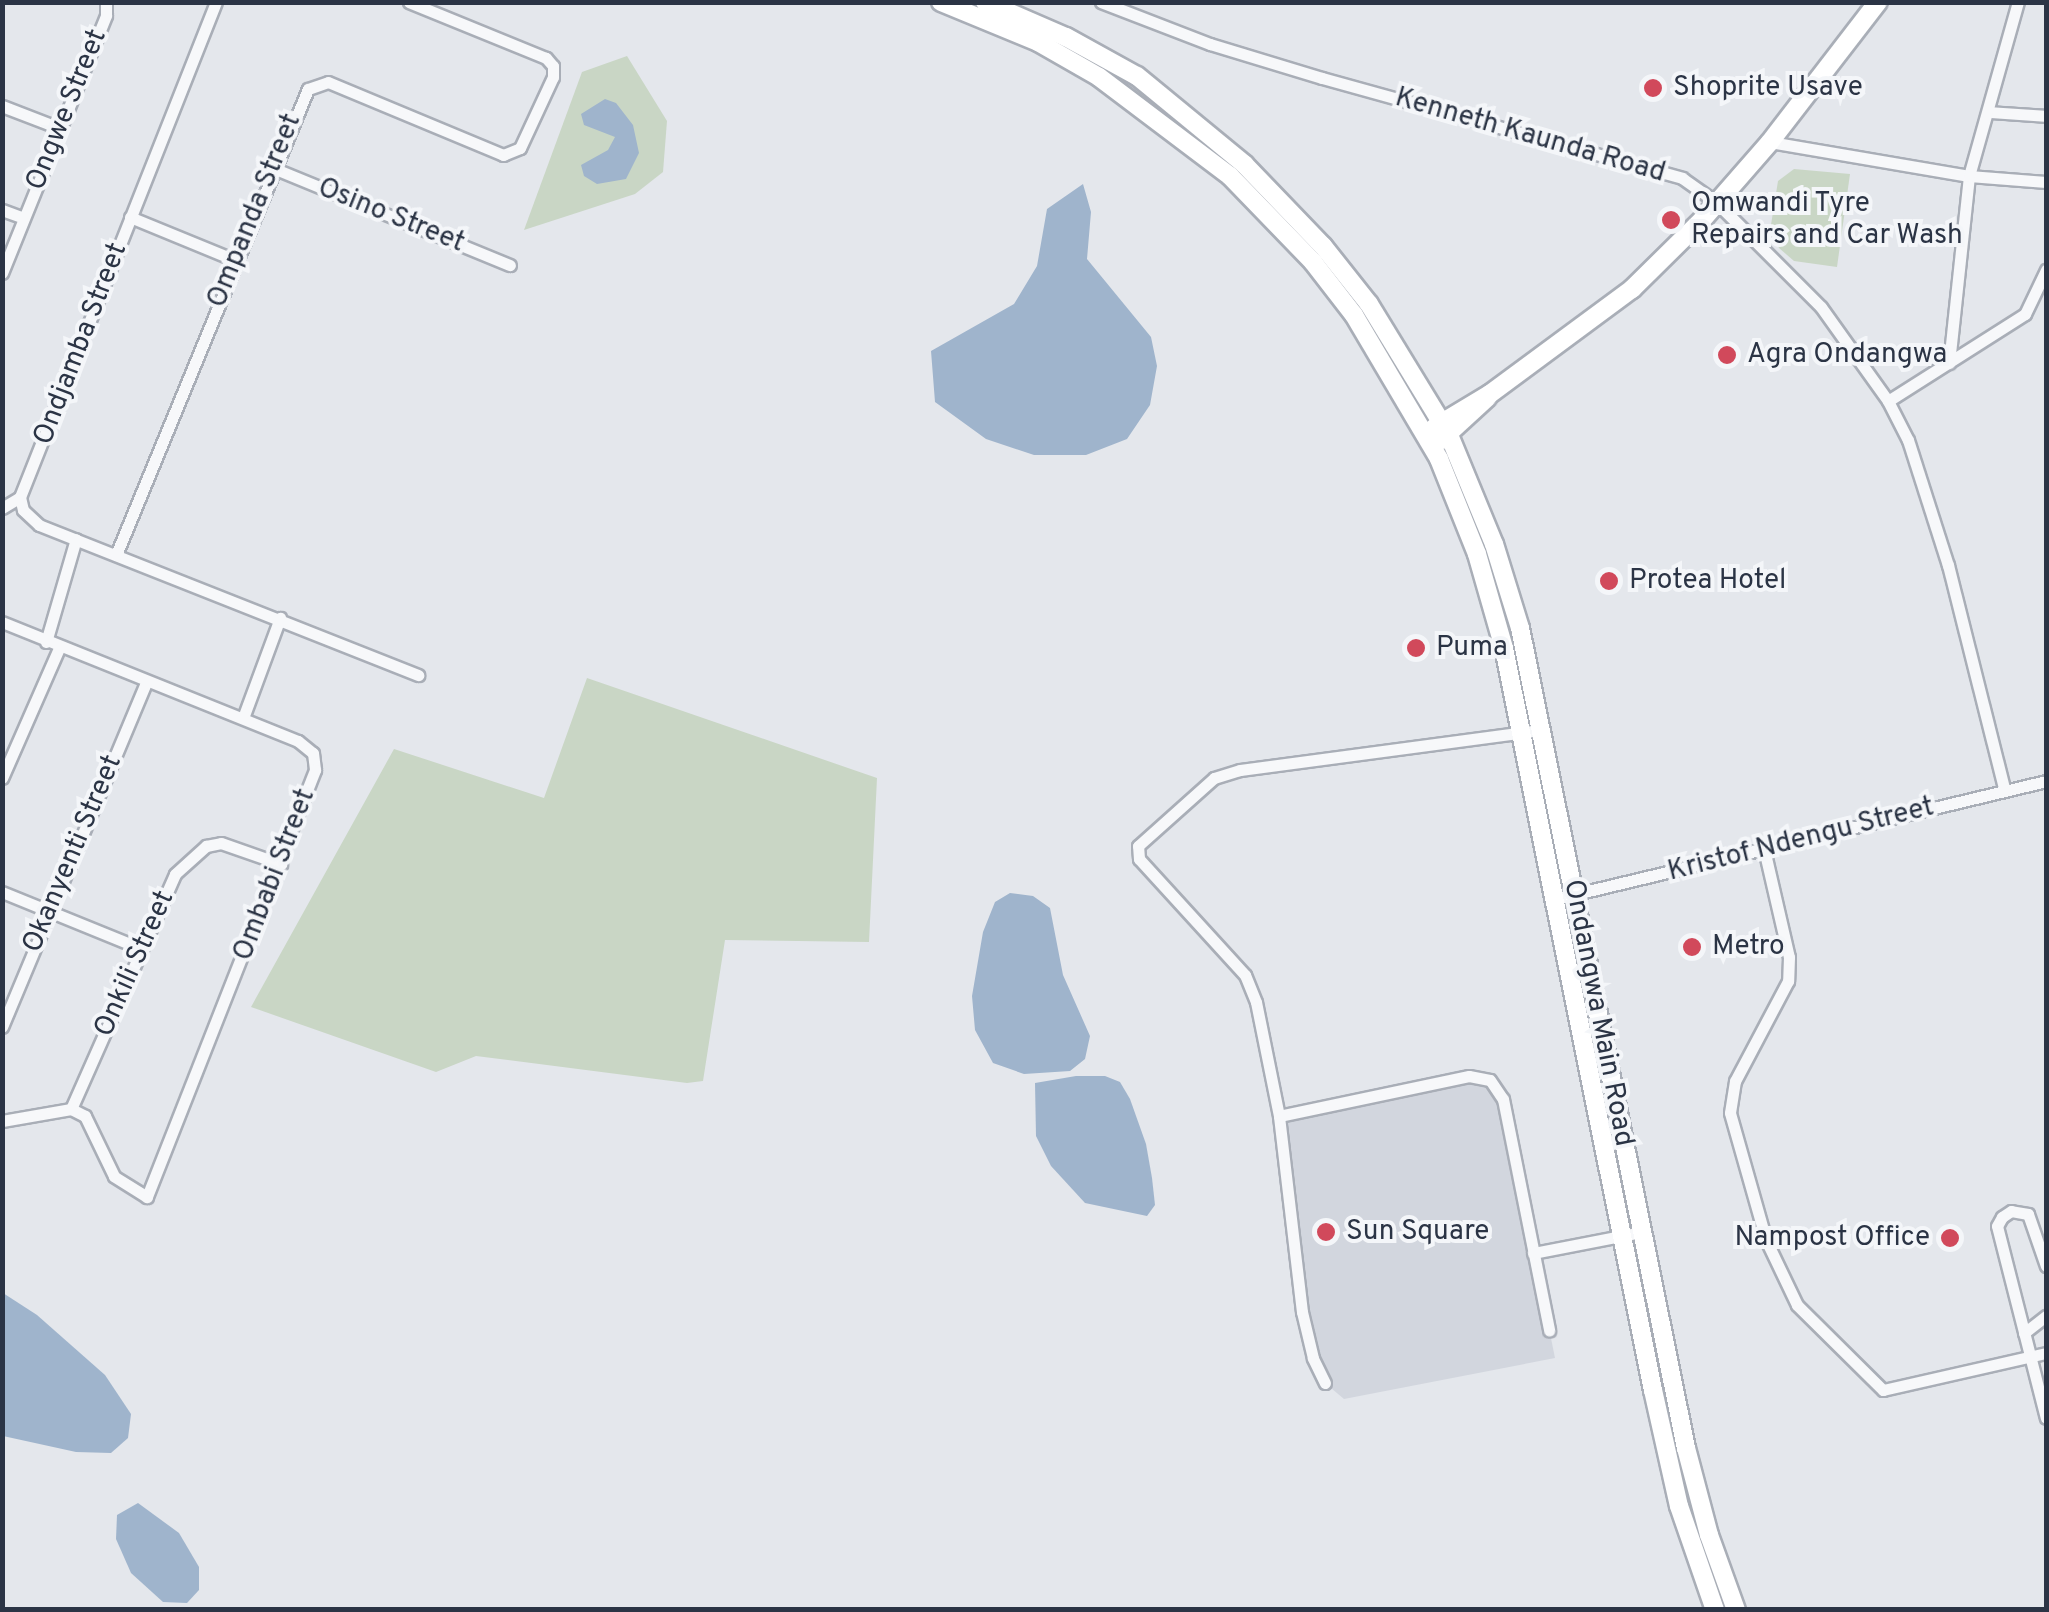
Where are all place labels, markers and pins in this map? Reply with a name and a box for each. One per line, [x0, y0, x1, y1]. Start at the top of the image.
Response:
place label: Shoprite Usave [1673, 71, 1863, 105]
marker: Shoprite Usave [1642, 77, 1664, 99]
place label: Omwandi Tyre Repairs and Car Wash [1691, 187, 1963, 253]
marker: Omwandi Tyre Repairs and Car Wash [1660, 209, 1682, 231]
place label: Agra Ondangwa [1747, 338, 1947, 372]
marker: Agra Ondangwa [1716, 344, 1738, 366]
place label: Protea Hotel [1629, 564, 1786, 598]
marker: Protea Hotel [1598, 570, 1620, 592]
place label: Puma [1436, 631, 1508, 665]
marker: Puma [1405, 637, 1427, 659]
place label: Metro [1712, 930, 1785, 964]
marker: Metro [1681, 936, 1703, 958]
place label: Sun Square [1346, 1215, 1489, 1249]
marker: Sun Square [1315, 1221, 1337, 1243]
place label: Nampost Office [1735, 1221, 1930, 1255]
marker: Nampost Office [1939, 1227, 1961, 1249]

